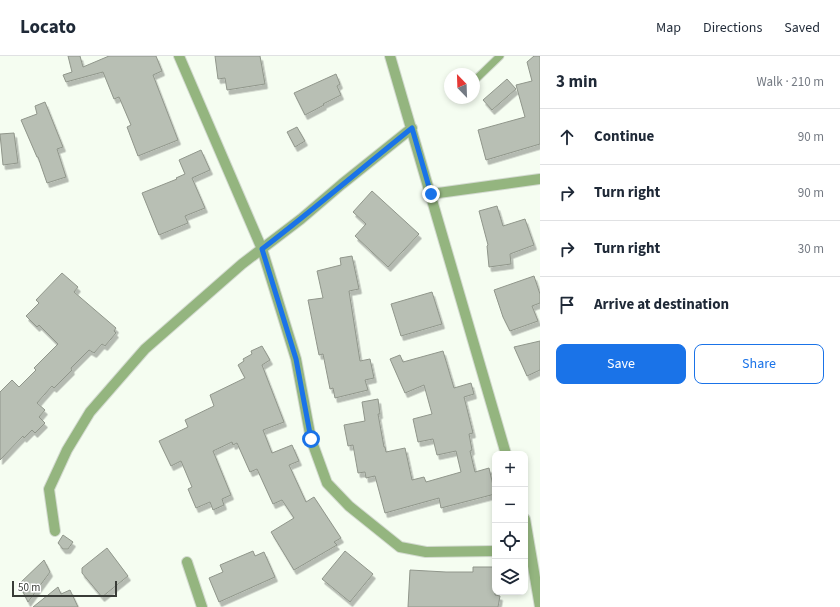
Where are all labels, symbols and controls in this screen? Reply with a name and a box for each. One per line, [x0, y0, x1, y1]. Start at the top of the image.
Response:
text: Locato [20, 14, 76, 41]
text: Map [656, 18, 681, 38]
text: Directions [703, 18, 762, 38]
text: Saved [784, 18, 820, 38]
north arrow [444, 68, 480, 104]
text: 3 min [556, 70, 597, 94]
text: Walk · 210 m [756, 73, 824, 91]
icon: ahead [556, 126, 578, 148]
text: Continue [594, 126, 654, 147]
text: 90 m [798, 128, 824, 146]
icon: right [556, 182, 578, 204]
text: Turn right [594, 182, 660, 203]
text: 90 m [798, 184, 824, 202]
route end [422, 185, 440, 203]
icon: right [556, 238, 578, 260]
text: Turn right [594, 238, 660, 259]
text: 30 m [798, 240, 824, 258]
icon: arrive [556, 294, 578, 316]
text: Arrive at destination [594, 294, 729, 315]
button: Save [556, 344, 686, 384]
button: Share [694, 344, 824, 384]
route start [302, 430, 320, 448]
map controls [492, 451, 528, 595]
button: + [492, 451, 528, 487]
button: − [492, 487, 528, 523]
button: locate [492, 523, 528, 559]
button: layers [492, 559, 528, 595]
scale bar [12, 579, 117, 598]
text: 50 m [18, 580, 40, 595]

